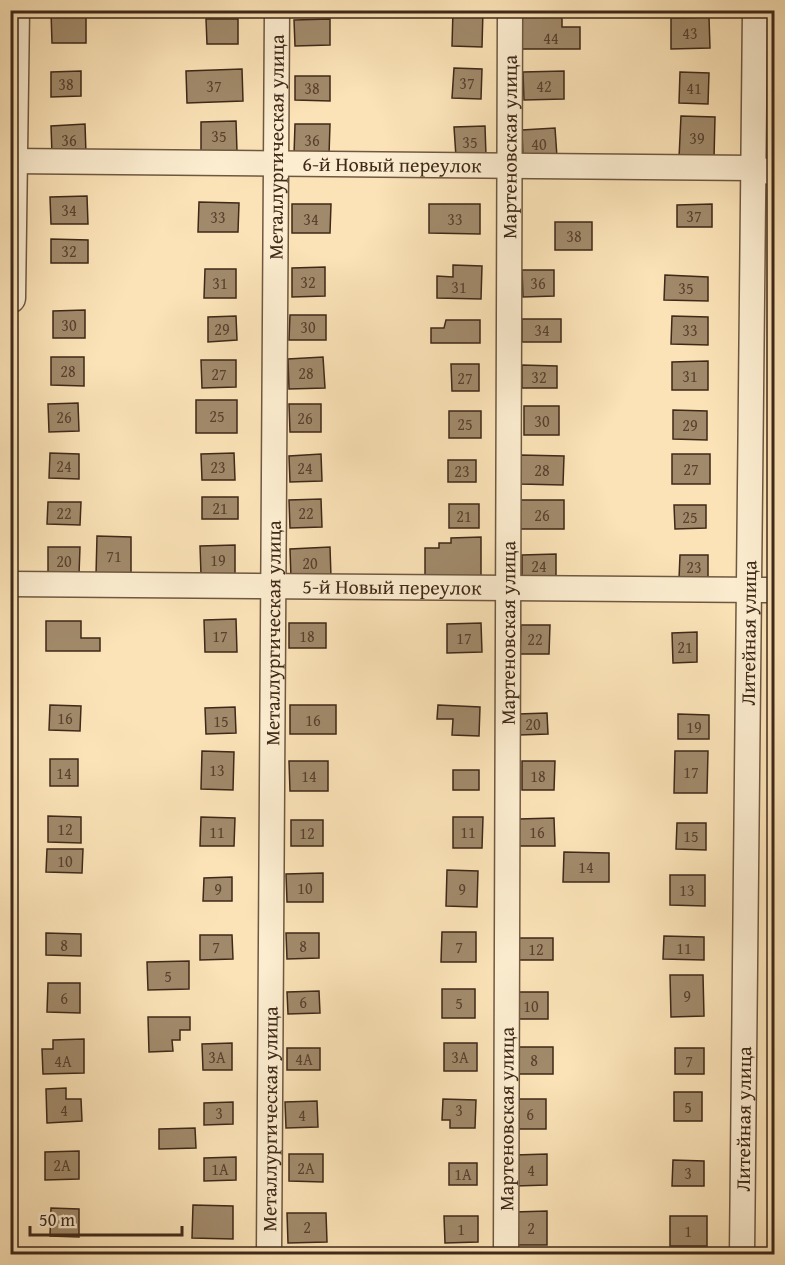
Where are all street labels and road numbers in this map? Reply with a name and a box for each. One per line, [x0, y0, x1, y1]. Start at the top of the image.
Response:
street label: Металлургическая улица [260, 34, 291, 260]
street label: Мартеновская улица [494, 54, 524, 239]
street label: 6-й Новый переулок [302, 149, 482, 179]
street label: Металлургическая улица [257, 520, 288, 746]
street label: Мартеновская улица [493, 540, 522, 725]
street label: Литейная улица [733, 560, 763, 706]
street label: 5-й Новый переулок [302, 571, 482, 602]
street label: Металлургическая улица [254, 1006, 285, 1232]
street label: Мартеновская улица [491, 1026, 521, 1211]
street label: Литейная улица [728, 1046, 758, 1192]

